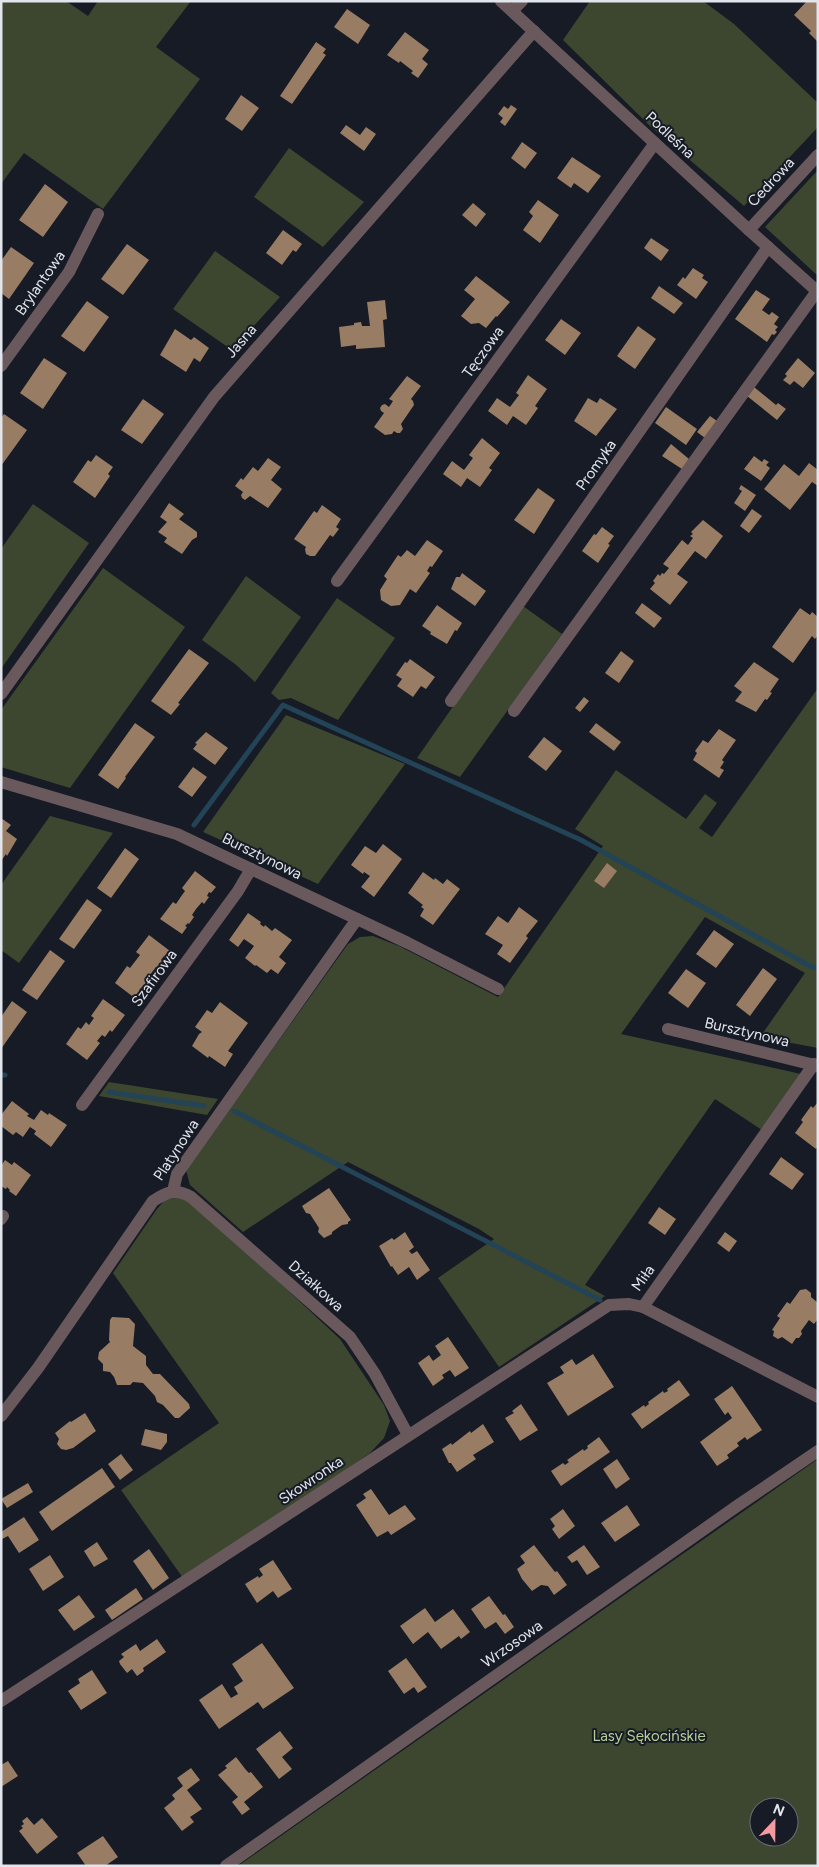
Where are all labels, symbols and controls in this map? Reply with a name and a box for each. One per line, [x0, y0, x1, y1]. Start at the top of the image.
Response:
street label: Podleśna [642, 108, 698, 162]
street label: Cedrowa [744, 154, 798, 210]
street label: Brylantowa [11, 247, 69, 319]
street label: Jasna [222, 321, 260, 361]
street label: Tęczowa [458, 323, 508, 381]
street label: Promyka [572, 436, 620, 494]
street label: Bursztynowa [219, 829, 305, 883]
street label: Szafirowa [127, 946, 181, 1010]
street label: Bursztynowa [703, 1013, 791, 1051]
street label: Platynowa [150, 1116, 202, 1184]
street label: Działkowa [285, 1257, 347, 1315]
street label: Miła [628, 1261, 658, 1295]
street label: Skowronka [276, 1452, 346, 1508]
street label: Wrzosowa [478, 1616, 546, 1672]
park label: Lasy Sękocińskie [592, 1727, 706, 1745]
north arrow [749, 1797, 799, 1847]
text: N [770, 1801, 787, 1820]

